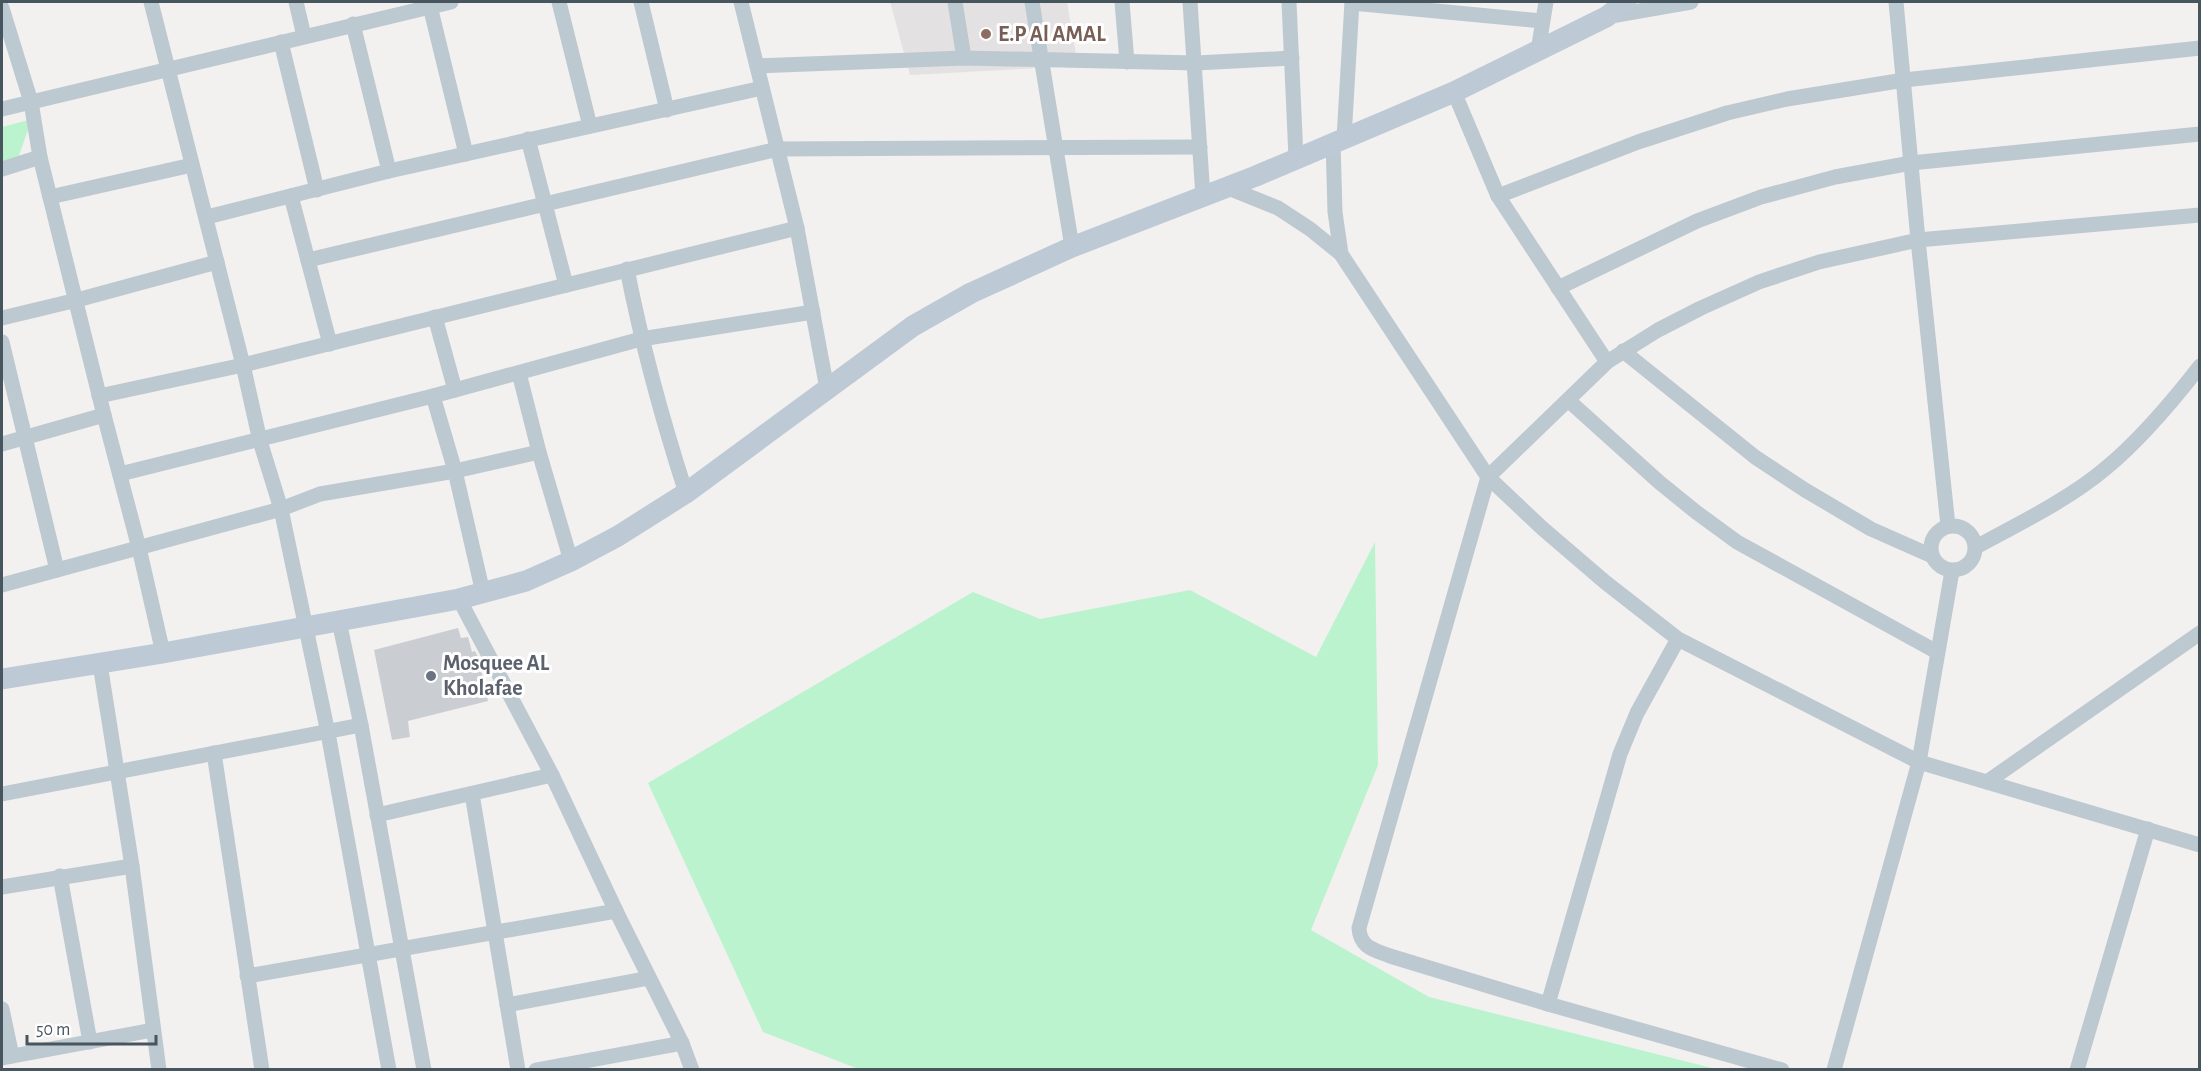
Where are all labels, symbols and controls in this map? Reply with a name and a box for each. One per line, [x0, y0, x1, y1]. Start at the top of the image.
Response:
place label: E.P Al AMAL [998, 23, 1106, 45]
marker: E.P Al AMAL [979, 27, 993, 41]
place label: Mosquee AL Kholafae [443, 652, 550, 699]
marker: Mosquee AL Kholafae [424, 669, 438, 683]
scale bar [27, 1008, 156, 1046]
text: 50 m [36, 1021, 70, 1039]

